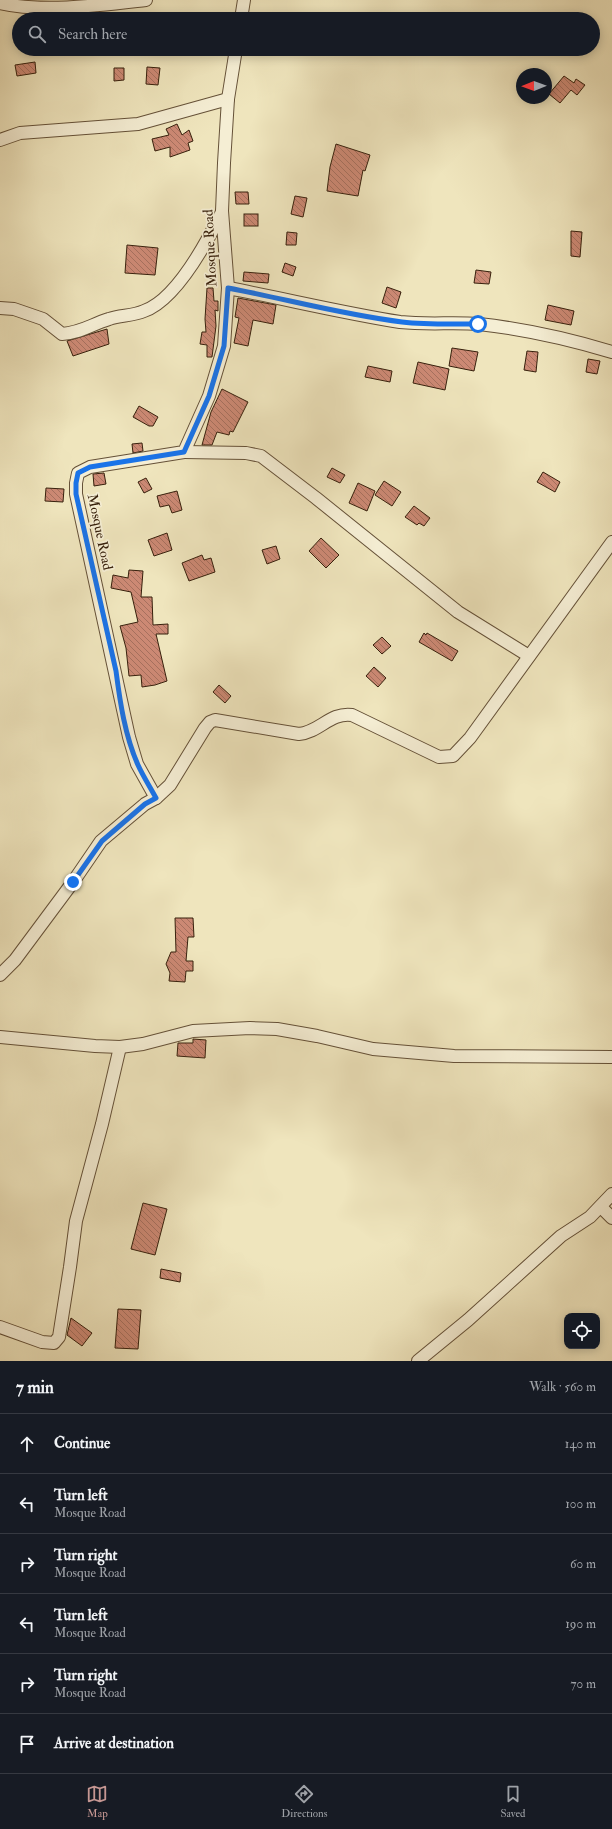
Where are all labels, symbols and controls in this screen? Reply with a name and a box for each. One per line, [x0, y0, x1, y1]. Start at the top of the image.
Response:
search box [12, 12, 600, 56]
icon: search [26, 23, 48, 45]
text: Search here [58, 25, 127, 44]
north arrow [516, 68, 552, 104]
street label: Mosque Road [199, 209, 221, 287]
route start [469, 315, 487, 333]
street label: Mosque Road [84, 492, 116, 572]
route end [64, 873, 82, 891]
map controls [564, 1313, 600, 1349]
button: locate [564, 1313, 600, 1349]
text: 7 min [16, 1377, 54, 1398]
text: Walk · 560 m [529, 1379, 596, 1395]
icon: ahead [16, 1433, 38, 1455]
text: Continue [54, 1434, 110, 1453]
text: 140 m [565, 1436, 596, 1452]
text: Turn left [54, 1486, 108, 1505]
icon: left [16, 1493, 38, 1515]
text: 100 m [565, 1496, 596, 1512]
text: Mosque Road [54, 1505, 126, 1521]
text: Turn right [54, 1546, 117, 1565]
icon: right [16, 1553, 38, 1575]
text: 60 m [570, 1556, 596, 1572]
text: Mosque Road [54, 1565, 126, 1581]
text: Turn left [54, 1606, 108, 1625]
icon: left [16, 1613, 38, 1635]
text: 190 m [565, 1616, 596, 1632]
text: Mosque Road [54, 1625, 126, 1641]
text: Turn right [54, 1666, 117, 1685]
icon: right [16, 1673, 38, 1695]
text: 70 m [571, 1676, 596, 1692]
text: Mosque Road [54, 1685, 126, 1701]
icon: arrive [16, 1733, 38, 1755]
text: Arrive at destination [54, 1734, 174, 1753]
tab: Map [86, 1783, 108, 1820]
tab: Directions [281, 1783, 328, 1820]
tab: Saved [500, 1783, 526, 1820]

